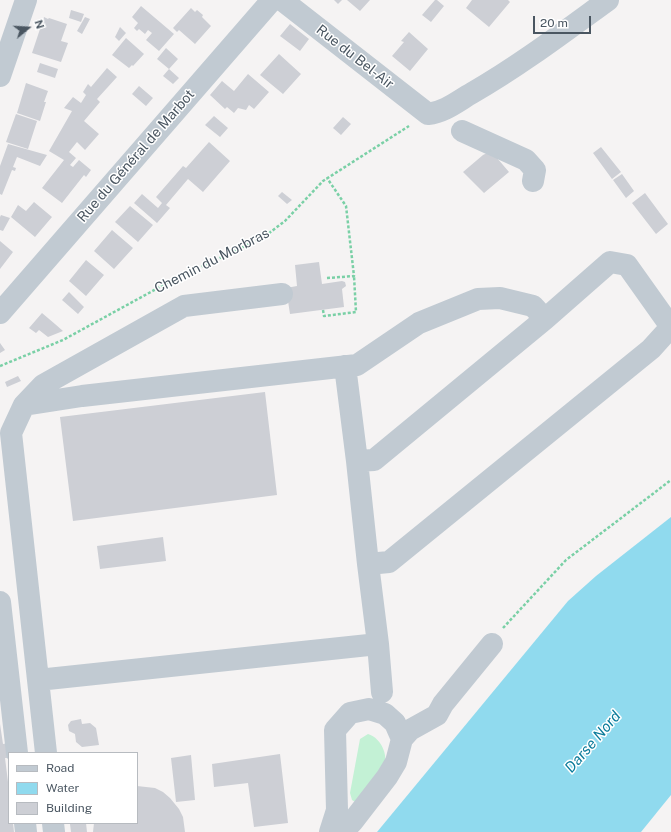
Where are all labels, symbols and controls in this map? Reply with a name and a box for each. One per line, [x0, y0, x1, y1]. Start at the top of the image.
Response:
north arrow [8, 8, 48, 48]
scale bar [535, 8, 593, 34]
text: 20 m [540, 16, 568, 30]
text: N [32, 18, 46, 30]
street label: Rue du Bel-Air [313, 21, 397, 93]
street label: Rue du Général de Marbot [74, 86, 198, 226]
street label: Chemin du Morbras [152, 225, 272, 297]
water label: Darse Nord [561, 707, 625, 777]
legend [8, 752, 138, 824]
text: Road [46, 761, 74, 775]
text: Water [46, 781, 79, 795]
text: Building [46, 801, 92, 815]

